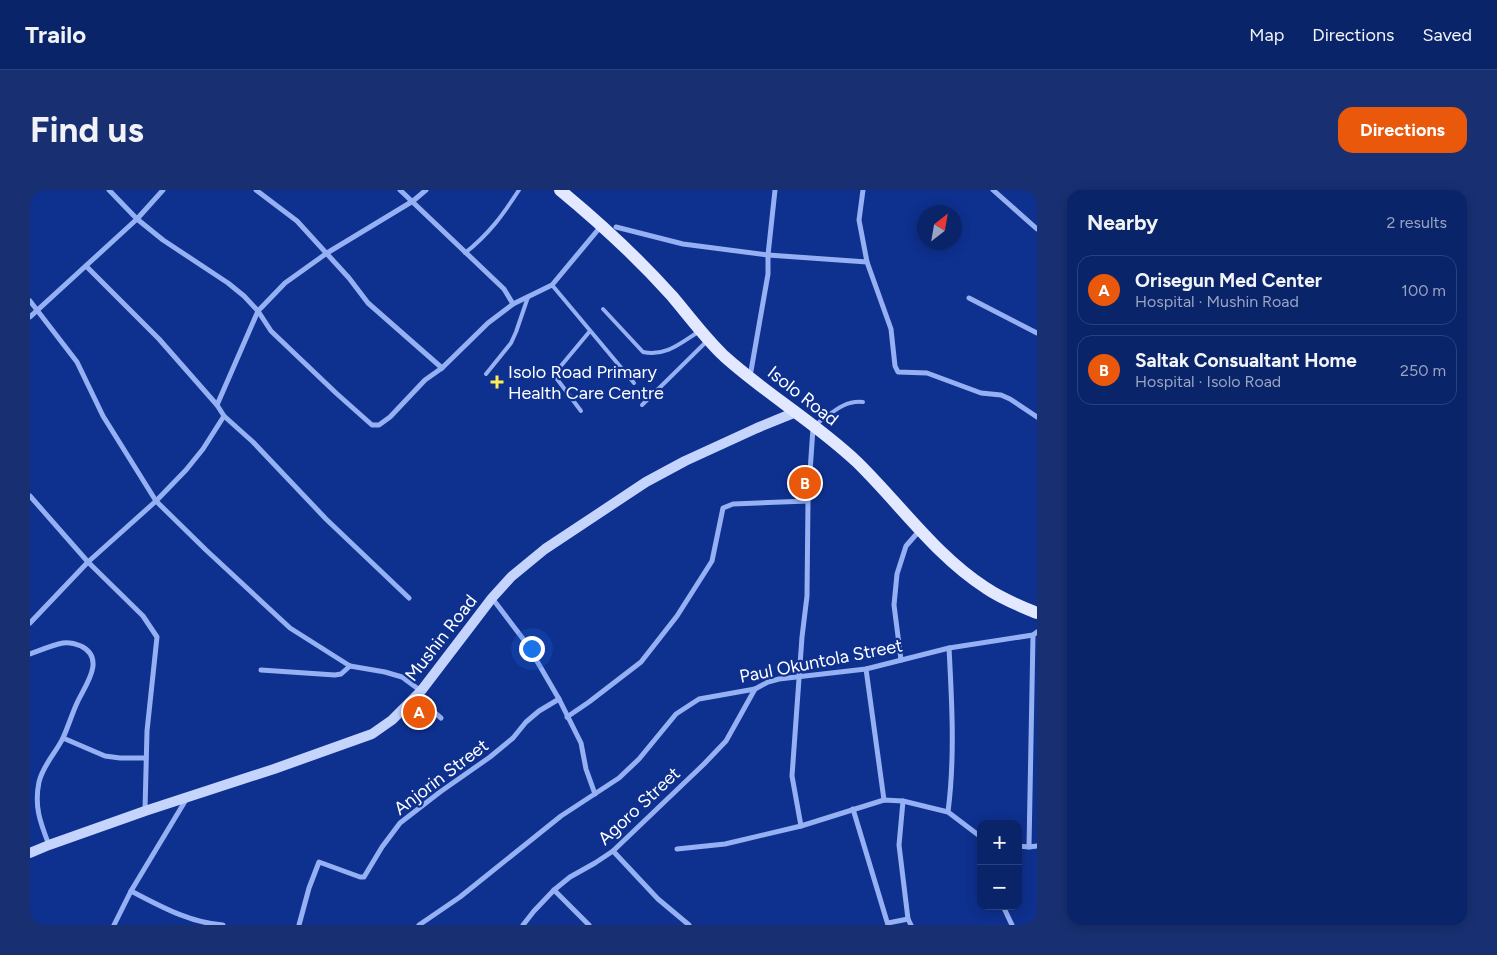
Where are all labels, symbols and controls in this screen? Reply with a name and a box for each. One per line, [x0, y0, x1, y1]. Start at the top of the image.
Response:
text: Trailo [25, 20, 86, 49]
text: Map [1249, 24, 1284, 46]
text: Directions [1312, 24, 1394, 46]
text: Saved [1422, 24, 1472, 46]
button: Directions [1338, 107, 1467, 153]
text: Find us [30, 109, 144, 151]
north arrow [917, 205, 962, 250]
text: Nearby [1087, 210, 1158, 235]
text: 2 results [1387, 213, 1447, 232]
text: Orisegun Med Center [1135, 269, 1322, 292]
text: A [1098, 281, 1110, 300]
text: 100 m [1401, 281, 1446, 300]
text: Hospital · Mushin Road [1135, 292, 1299, 311]
text: Saltak Consualtant Home [1135, 349, 1357, 372]
place label: Isolo Road Primary Health Care Centre [508, 361, 664, 404]
street label: Isolo Road [763, 361, 843, 431]
text: B [1099, 361, 1109, 380]
text: 250 m [1400, 361, 1446, 380]
text: Hospital · Isolo Road [1135, 372, 1281, 391]
marker: Isolo Road Primary Health Care Centre [490, 375, 504, 389]
pin: B [789, 464, 821, 502]
street label: Mushin Road [400, 590, 482, 686]
street label: Paul Okuntola Street [738, 634, 905, 688]
your location [519, 636, 545, 662]
pin: A [403, 693, 435, 731]
street label: Anjorin Street [389, 734, 493, 820]
street label: Agoro Street [593, 762, 685, 850]
map controls [977, 820, 1022, 910]
button: + [977, 820, 1022, 865]
button: − [977, 865, 1022, 910]

